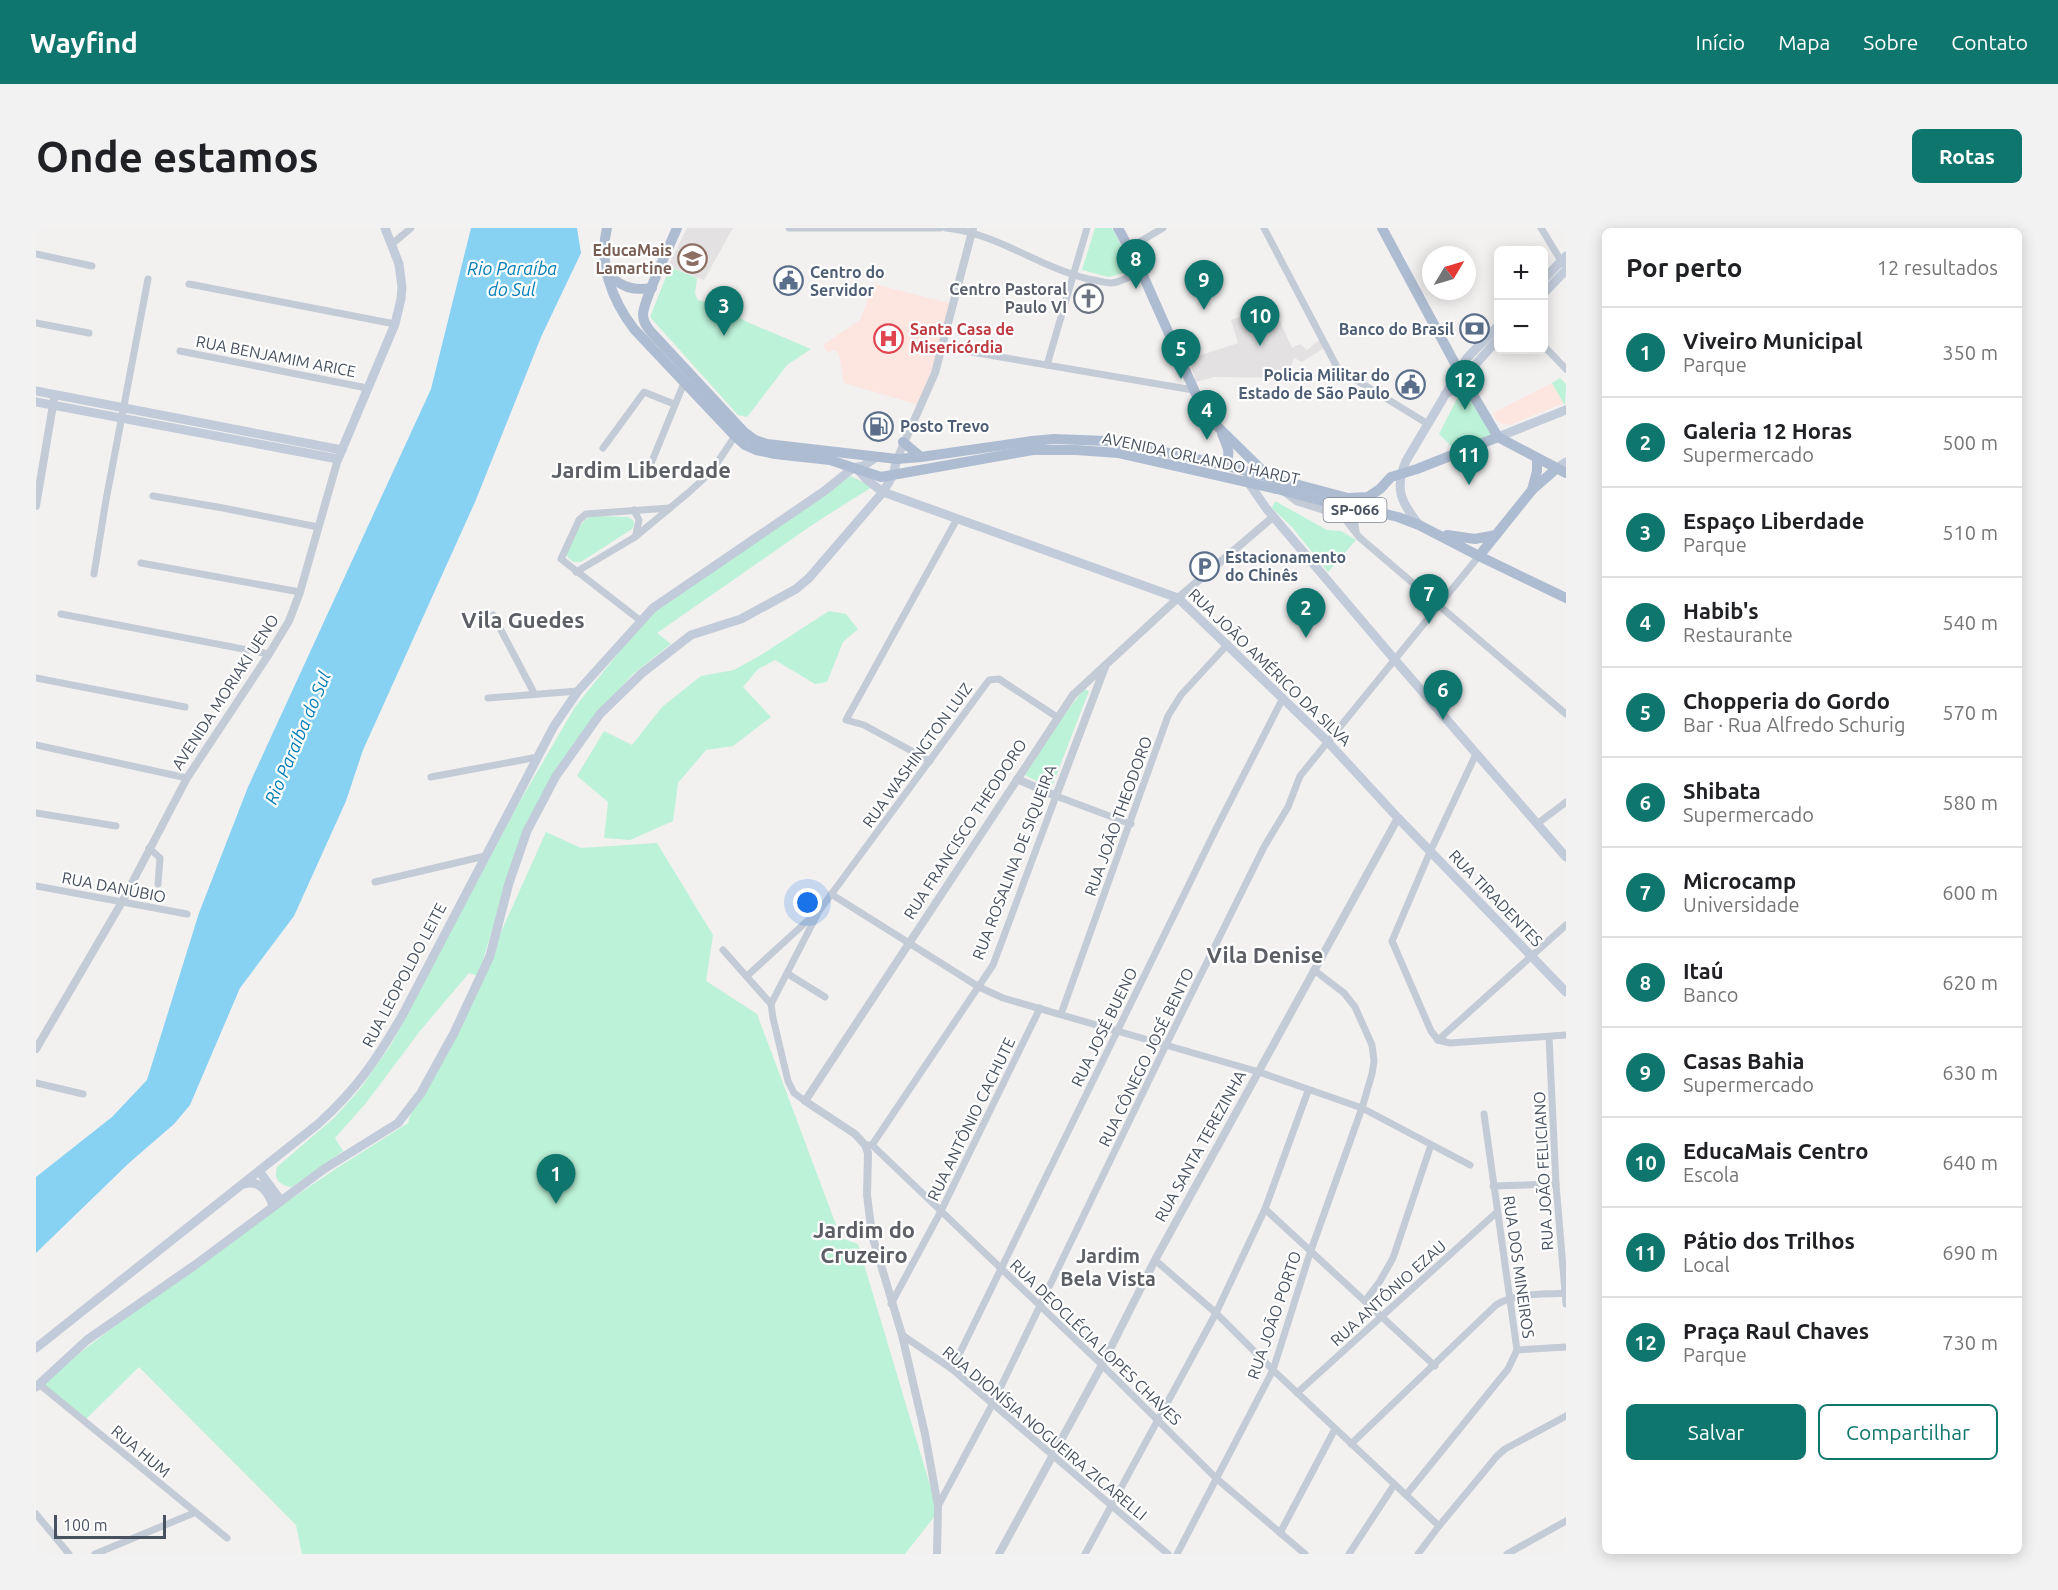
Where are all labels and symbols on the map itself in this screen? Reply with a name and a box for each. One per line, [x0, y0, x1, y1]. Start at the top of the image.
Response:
pin: 8 [1116, 239, 1156, 289]
place label: EducaMais Lamartine [593, 241, 672, 277]
school or university icon: EducaMais Lamartine [677, 243, 709, 275]
north arrow [1422, 246, 1476, 300]
water label: Rio Paraíba do Sul [467, 258, 557, 299]
pin: 9 [1184, 260, 1224, 310]
place label: Centro do Servidor [810, 263, 885, 299]
public building icon: Centro do Servidor [773, 265, 805, 297]
place label: Centro Pastoral Paulo VI [949, 280, 1067, 316]
church icon: Centro Pastoral Paulo VI [1072, 282, 1104, 314]
pin: 3 [704, 286, 744, 336]
pin: 10 [1240, 296, 1280, 346]
bank icon: Banco do Brasil [1459, 313, 1491, 345]
place label: Santa Casa de Misericórdia [910, 320, 1014, 356]
place label: Banco do Brasil [1339, 320, 1454, 338]
hospital icon: Santa Casa de Misericórdia [873, 322, 905, 354]
pin: 5 [1162, 330, 1200, 379]
street label: RUA BENJAMIM ARICE [194, 332, 358, 380]
pin: 12 [1446, 360, 1484, 410]
place label: Policia Militar do Estado de São Paulo [1238, 366, 1390, 402]
public building icon: Policia Militar do Estado de São Paulo [1395, 368, 1427, 400]
pin: 4 [1188, 390, 1226, 440]
fuel station icon: Posto Trevo [863, 410, 895, 442]
place label: Posto Trevo [900, 417, 989, 435]
street label: AVENIDA ORLANDO HARDT [1101, 428, 1301, 488]
pin: 11 [1450, 436, 1488, 485]
district label: Jardim Liberdade [551, 457, 731, 482]
road number: SP-066 [1324, 498, 1386, 522]
place label: Estacionamento do Chinês [1225, 548, 1346, 584]
parking icon: Estacionamento do Chinês [1188, 550, 1220, 582]
pin: 7 [1410, 574, 1448, 624]
street label: RUA JOÃO AMÉRICO DA SILVA [1185, 583, 1357, 750]
pin: 2 [1286, 588, 1326, 638]
district label: Vila Guedes [461, 607, 585, 632]
street label: AVENIDA MORIAKI UENO [168, 611, 282, 773]
water label: Rio Paraíba do Sul [260, 668, 334, 807]
pin: 6 [1424, 670, 1462, 720]
street label: RUA WASHINGTON LUIZ [859, 679, 975, 831]
street label: RUA JOÃO THEODORO [1080, 733, 1155, 898]
street label: RUA FRANCISCO THEODORO [900, 736, 1030, 922]
street label: RUA ROSALINA DE SIQUEIRA [968, 761, 1060, 962]
street label: RUA TIRADENTES [1446, 846, 1546, 950]
street label: RUA DANÚBIO [61, 866, 168, 906]
your location [793, 888, 822, 917]
street label: RUA LEOPOLDO LEITE [358, 900, 450, 1050]
district label: Vila Denise [1206, 942, 1324, 967]
street label: RUA JOSÉ BUENO [1066, 964, 1141, 1089]
street label: RUA CÔNEGO JOSÉ BENTO [1093, 964, 1197, 1149]
street label: RUA ANTÔNIO CACHUTE [923, 1034, 1018, 1204]
street label: RUA SANTA TEREZINHA [1151, 1067, 1249, 1225]
street label: RUA JOÃO FELICIANO [1529, 1091, 1556, 1251]
pin: 1 [536, 1154, 576, 1204]
street label: RUA DOS MINEIROS [1500, 1194, 1538, 1340]
district label: Jardim do Cruzeiro [813, 1217, 915, 1267]
street label: RUA ANTÔNIO EZAU [1326, 1236, 1449, 1350]
district label: Jardim Bela Vista [1060, 1244, 1156, 1290]
street label: RUA JOÃO PORTO [1243, 1248, 1304, 1381]
street label: RUA DEOCLÉCIA LOPES CHAVES [1007, 1254, 1187, 1429]
street label: RUA DIONÍSIA NOGUEIRA ZICARELLI [939, 1341, 1152, 1524]
street label: RUA HUM [108, 1421, 174, 1481]
scale bar [54, 1512, 166, 1540]

